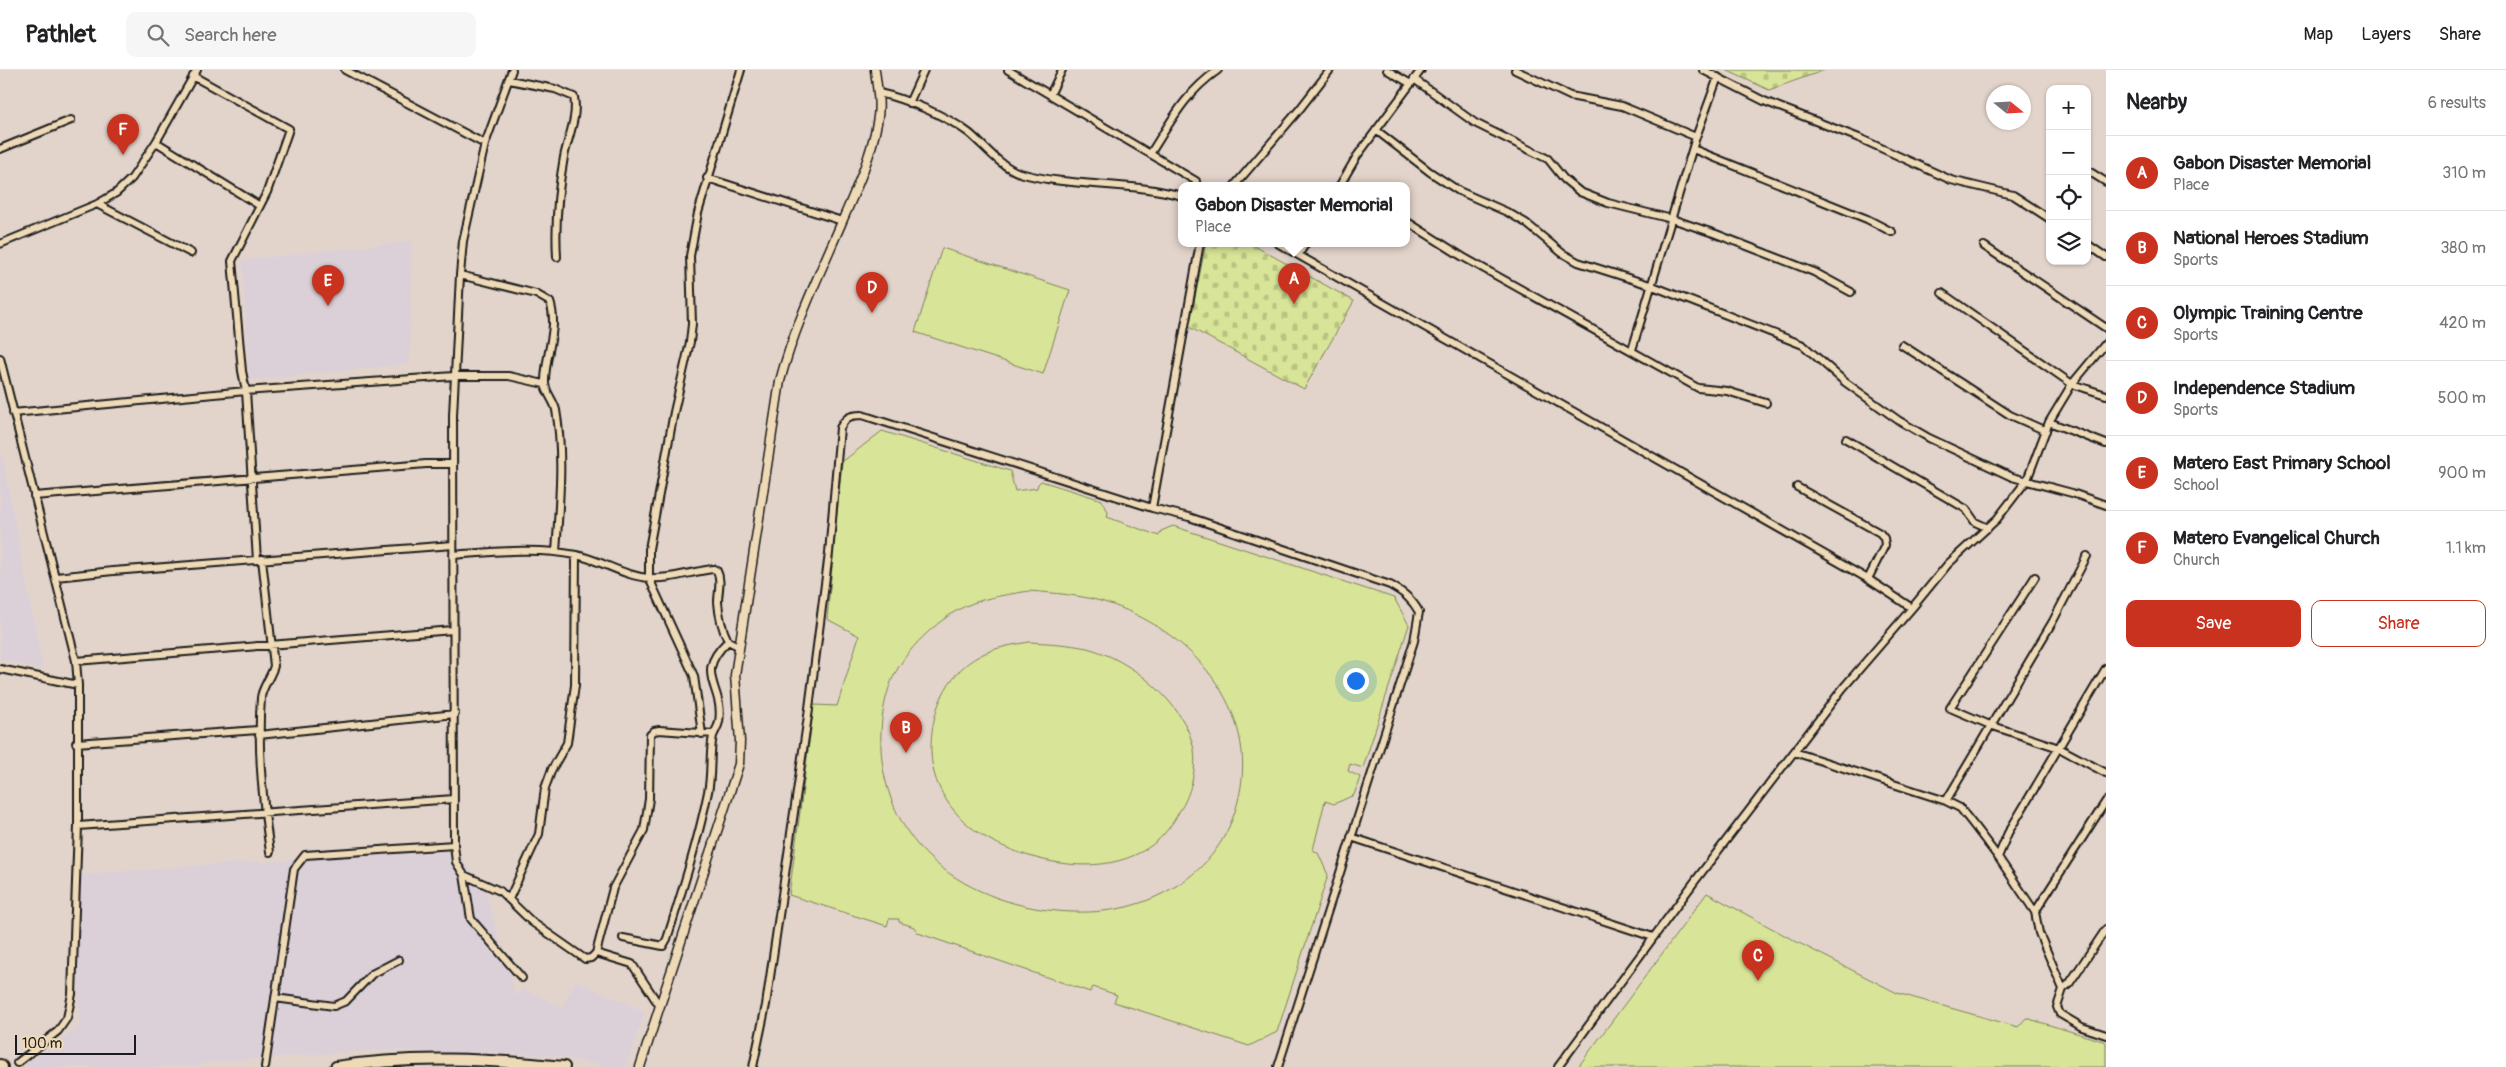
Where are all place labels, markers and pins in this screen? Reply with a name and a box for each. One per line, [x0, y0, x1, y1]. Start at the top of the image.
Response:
pin: F [107, 114, 139, 155]
pin: A [1278, 263, 1310, 304]
pin: E [312, 265, 344, 306]
pin: D [856, 272, 888, 313]
pin: B [890, 712, 922, 753]
pin: C [1742, 940, 1774, 981]

